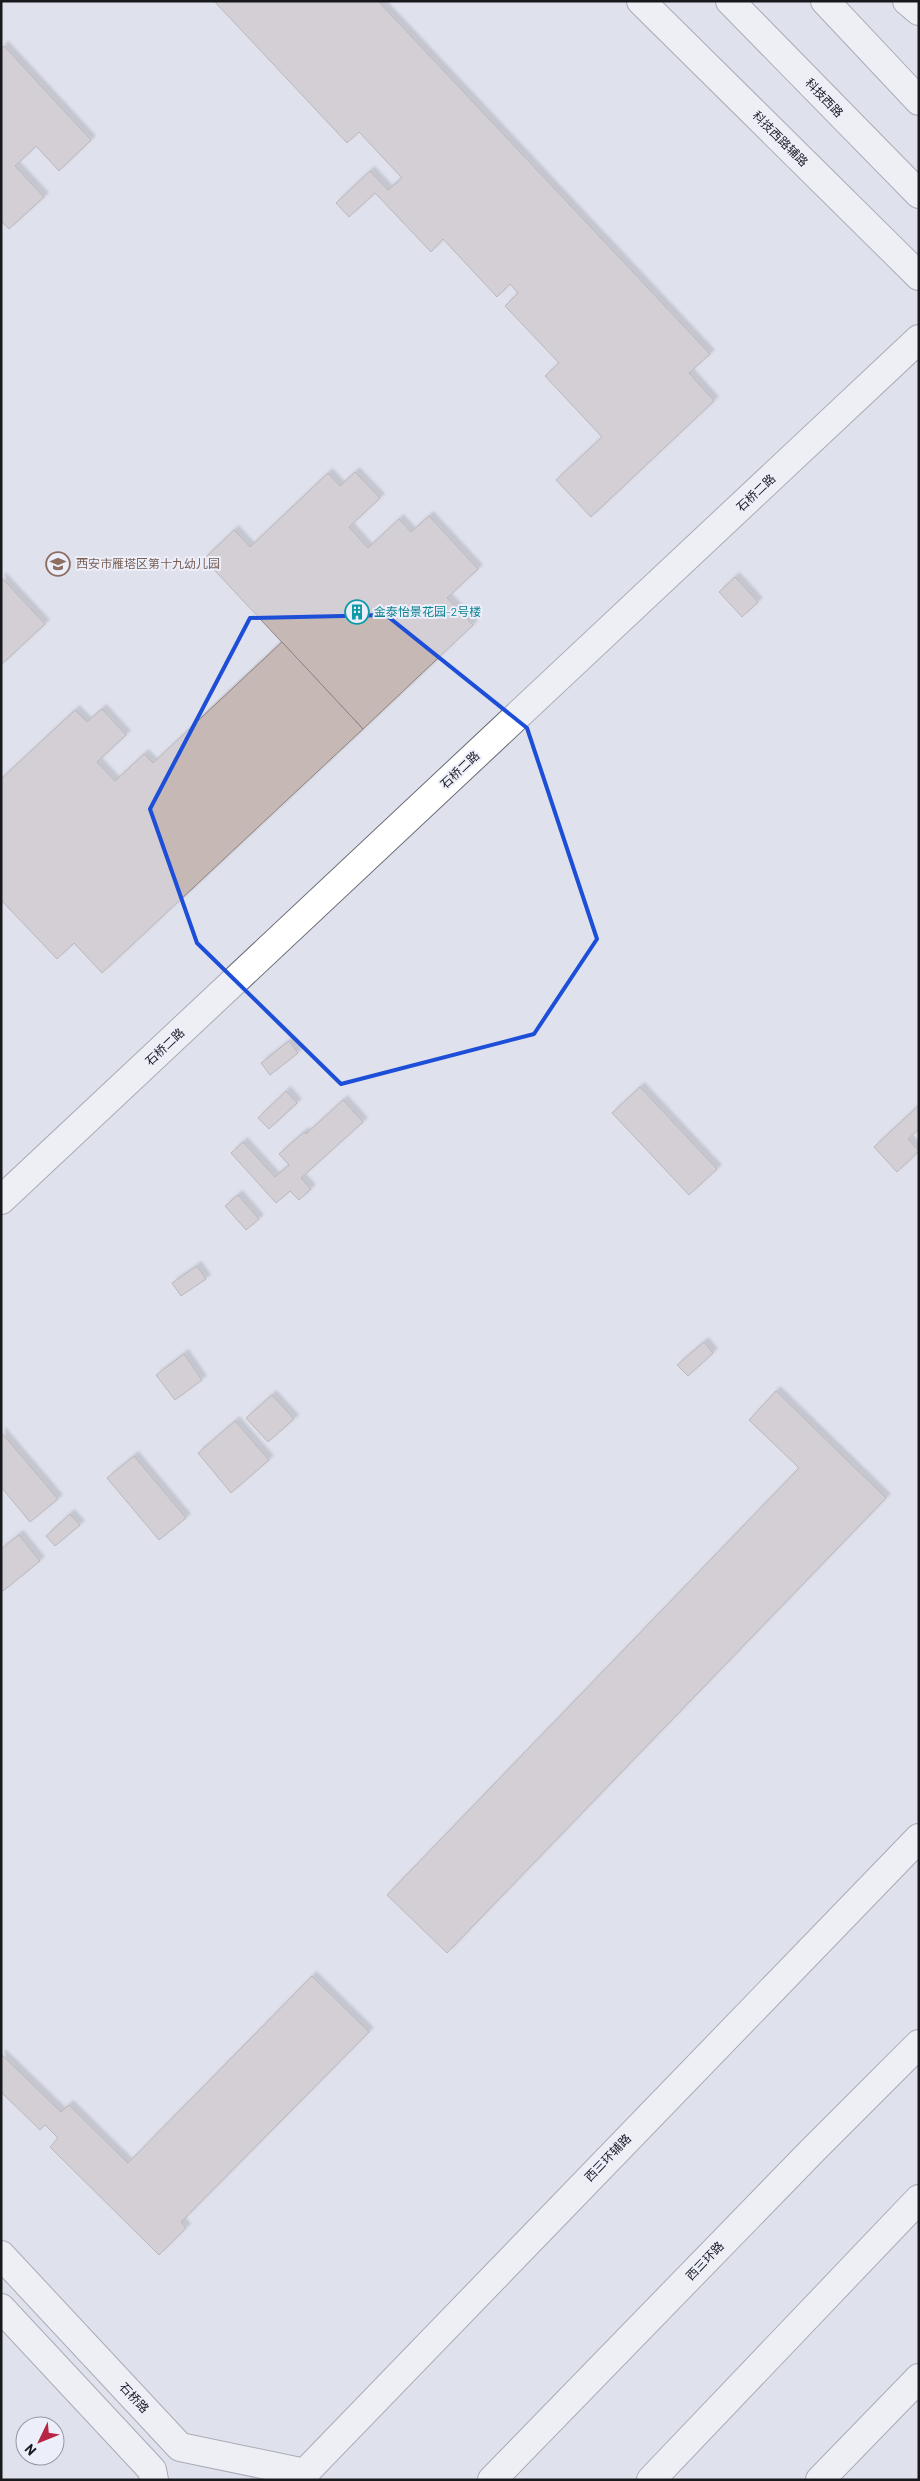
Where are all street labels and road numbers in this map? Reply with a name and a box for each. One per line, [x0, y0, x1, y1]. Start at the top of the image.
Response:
street label: 科技西路 [803, 75, 846, 119]
street label: 科技西路辅路 [750, 108, 811, 169]
street label: 石桥二路 [733, 471, 778, 514]
street label: 石桥二路 [437, 748, 482, 791]
street label: 石桥二路 [142, 1025, 187, 1068]
street label: 西三环辅路 [581, 2131, 633, 2184]
street label: 西三环路 [683, 2238, 726, 2282]
street label: 石桥路 [117, 2379, 152, 2415]

